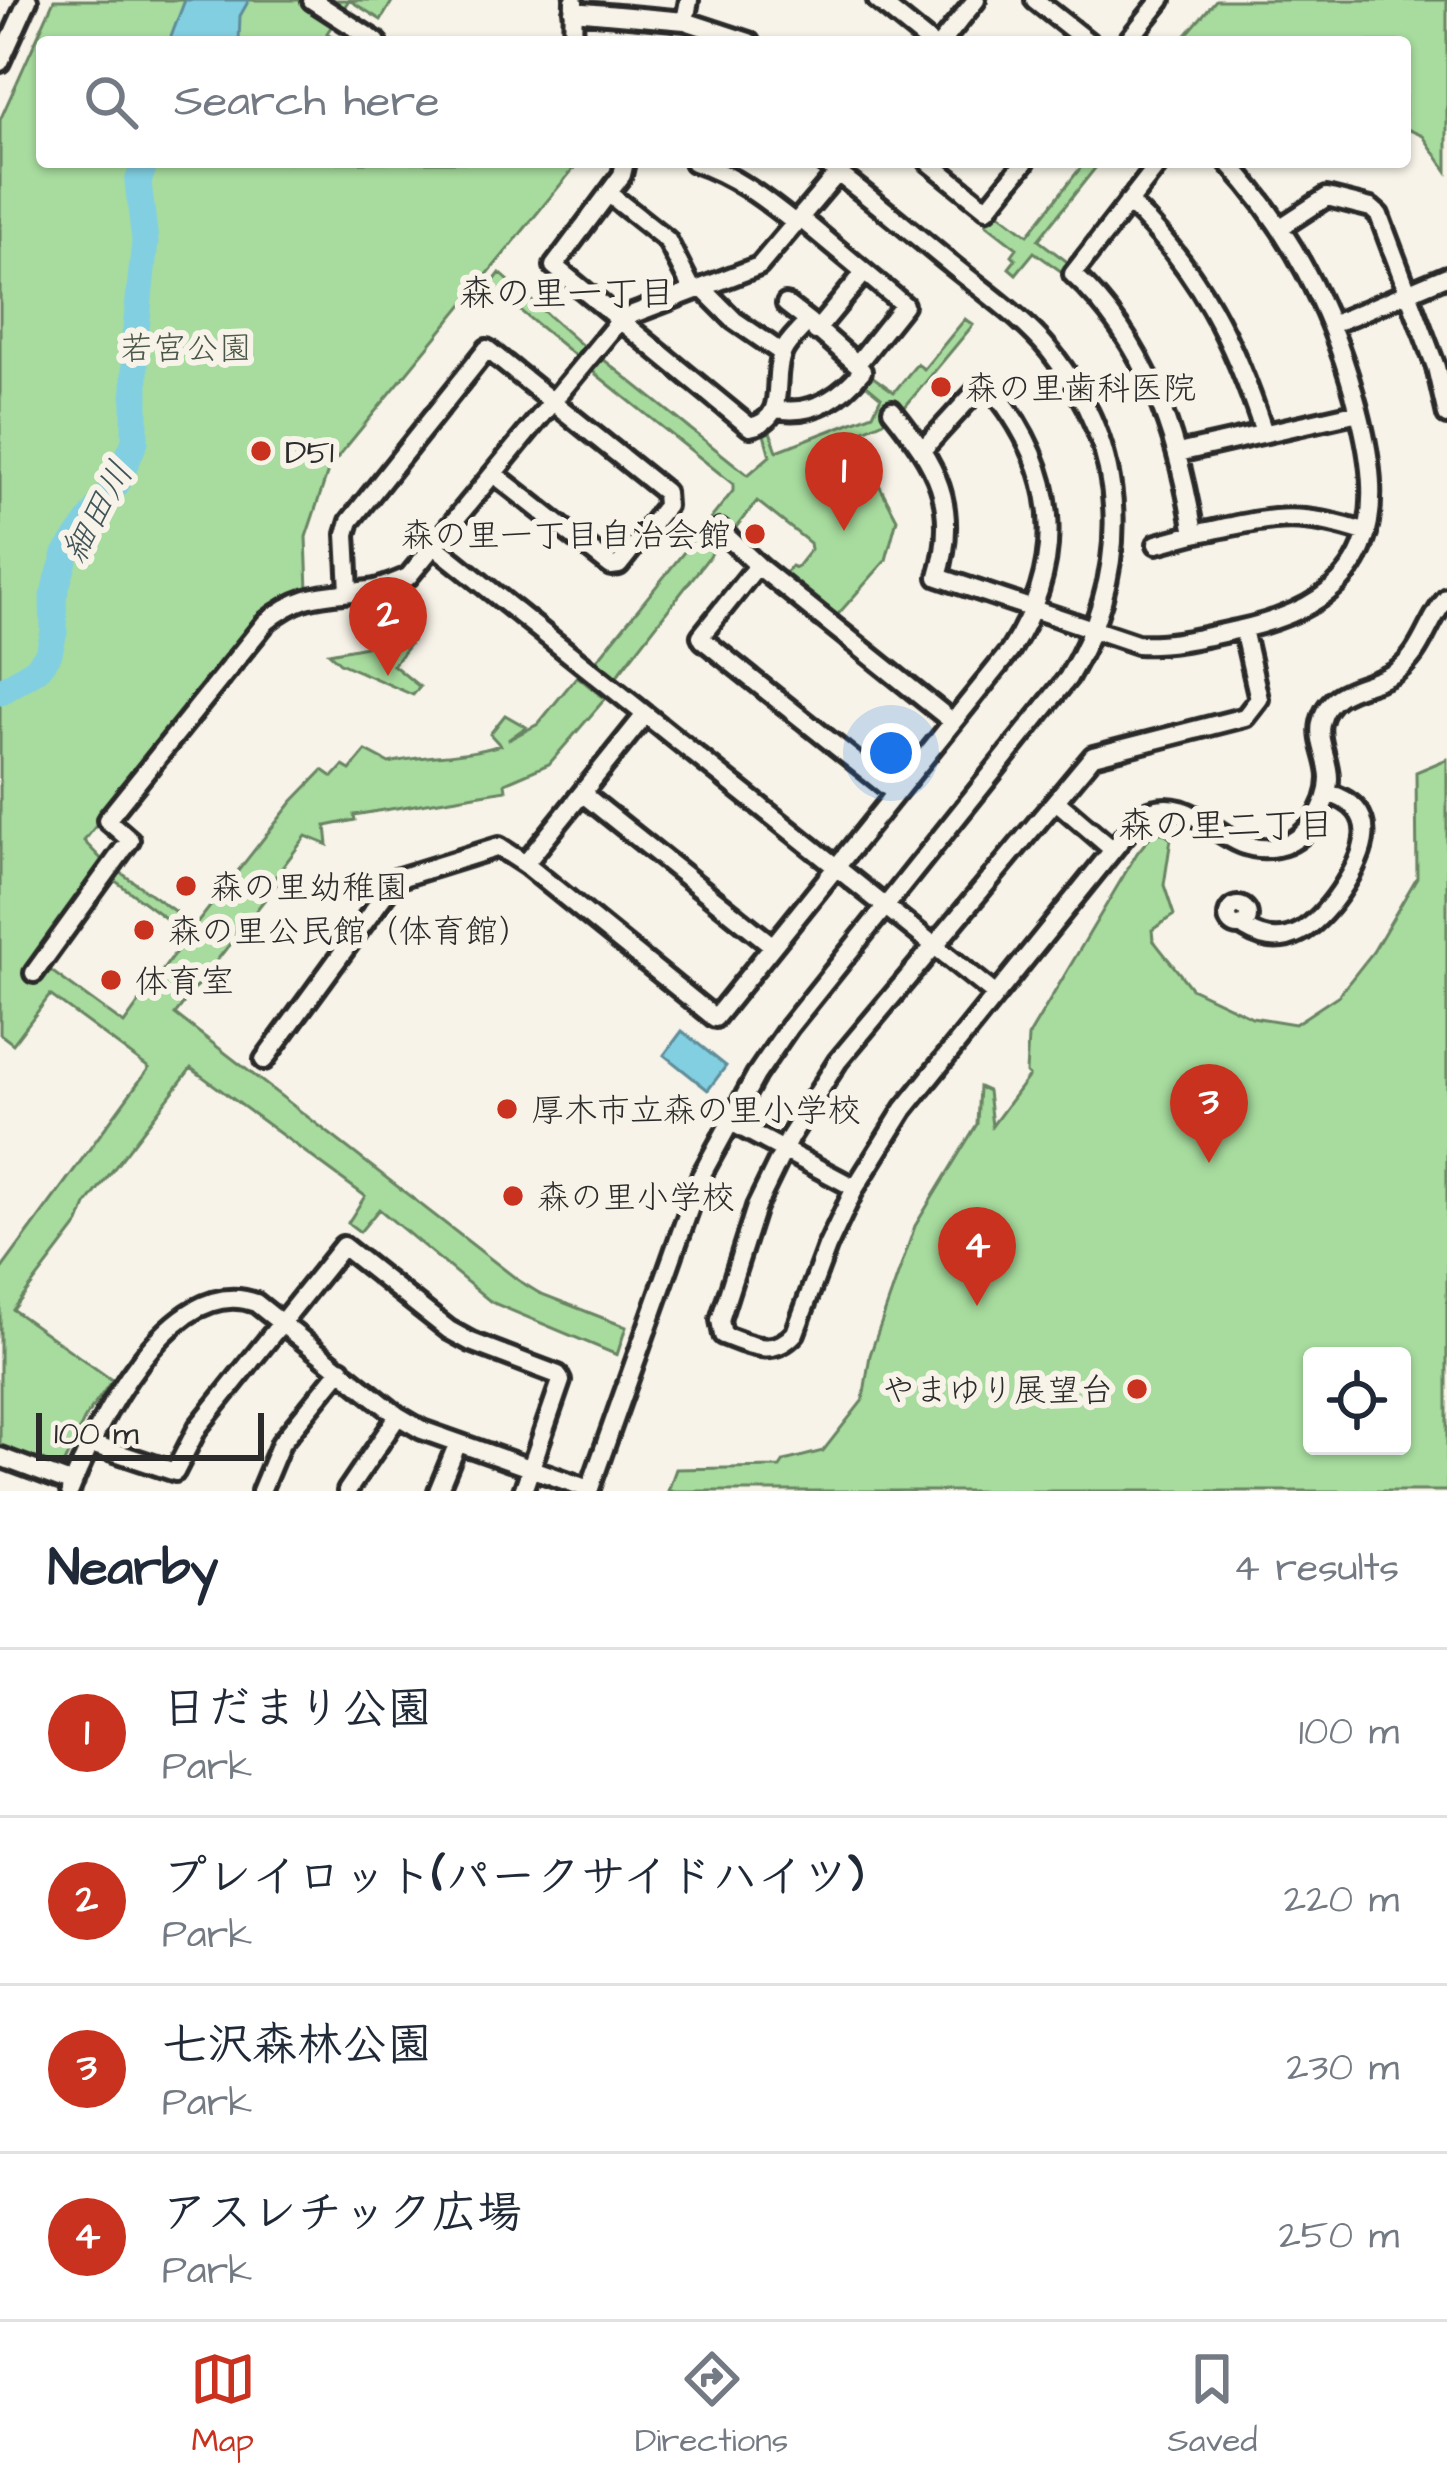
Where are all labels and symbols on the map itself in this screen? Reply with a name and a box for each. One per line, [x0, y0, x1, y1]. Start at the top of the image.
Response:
district label: 森の里一丁目 [459, 269, 675, 320]
park label: 若宮公園 [120, 326, 252, 372]
place label: 森の里歯科医院 [965, 366, 1196, 412]
marker: 森の里歯科医院 [928, 374, 954, 400]
place label: D51 [285, 430, 334, 476]
pin: 1 [805, 432, 883, 531]
marker: D51 [248, 438, 274, 464]
water label: 細田川 [50, 453, 147, 572]
place label: 森の里一丁目自治会館 [401, 513, 731, 559]
marker: 森の里一丁目自治会館 [742, 521, 768, 547]
pin: 2 [349, 577, 427, 676]
your location [861, 723, 921, 783]
district label: 森の里二丁目 [1118, 801, 1334, 852]
place label: 森の里幼稚園 [210, 865, 408, 911]
marker: 森の里幼稚園 [173, 873, 199, 899]
place label: 森の里公民館（体育館） [168, 909, 531, 955]
marker: 森の里公民館（体育館） [131, 917, 157, 943]
place label: 体育室 [135, 959, 234, 1005]
marker: 体育室 [98, 967, 124, 993]
pin: 3 [1170, 1064, 1248, 1163]
place label: 厚木市立森の里小学校 [531, 1088, 861, 1134]
marker: 厚木市立森の里小学校 [494, 1096, 520, 1122]
place label: 森の里小学校 [537, 1175, 735, 1221]
marker: 森の里小学校 [500, 1183, 526, 1209]
pin: 4 [938, 1207, 1016, 1306]
place label: やまゆり展望台 [882, 1368, 1113, 1414]
marker: やまゆり展望台 [1124, 1376, 1150, 1402]
scale bar [36, 1407, 264, 1460]

